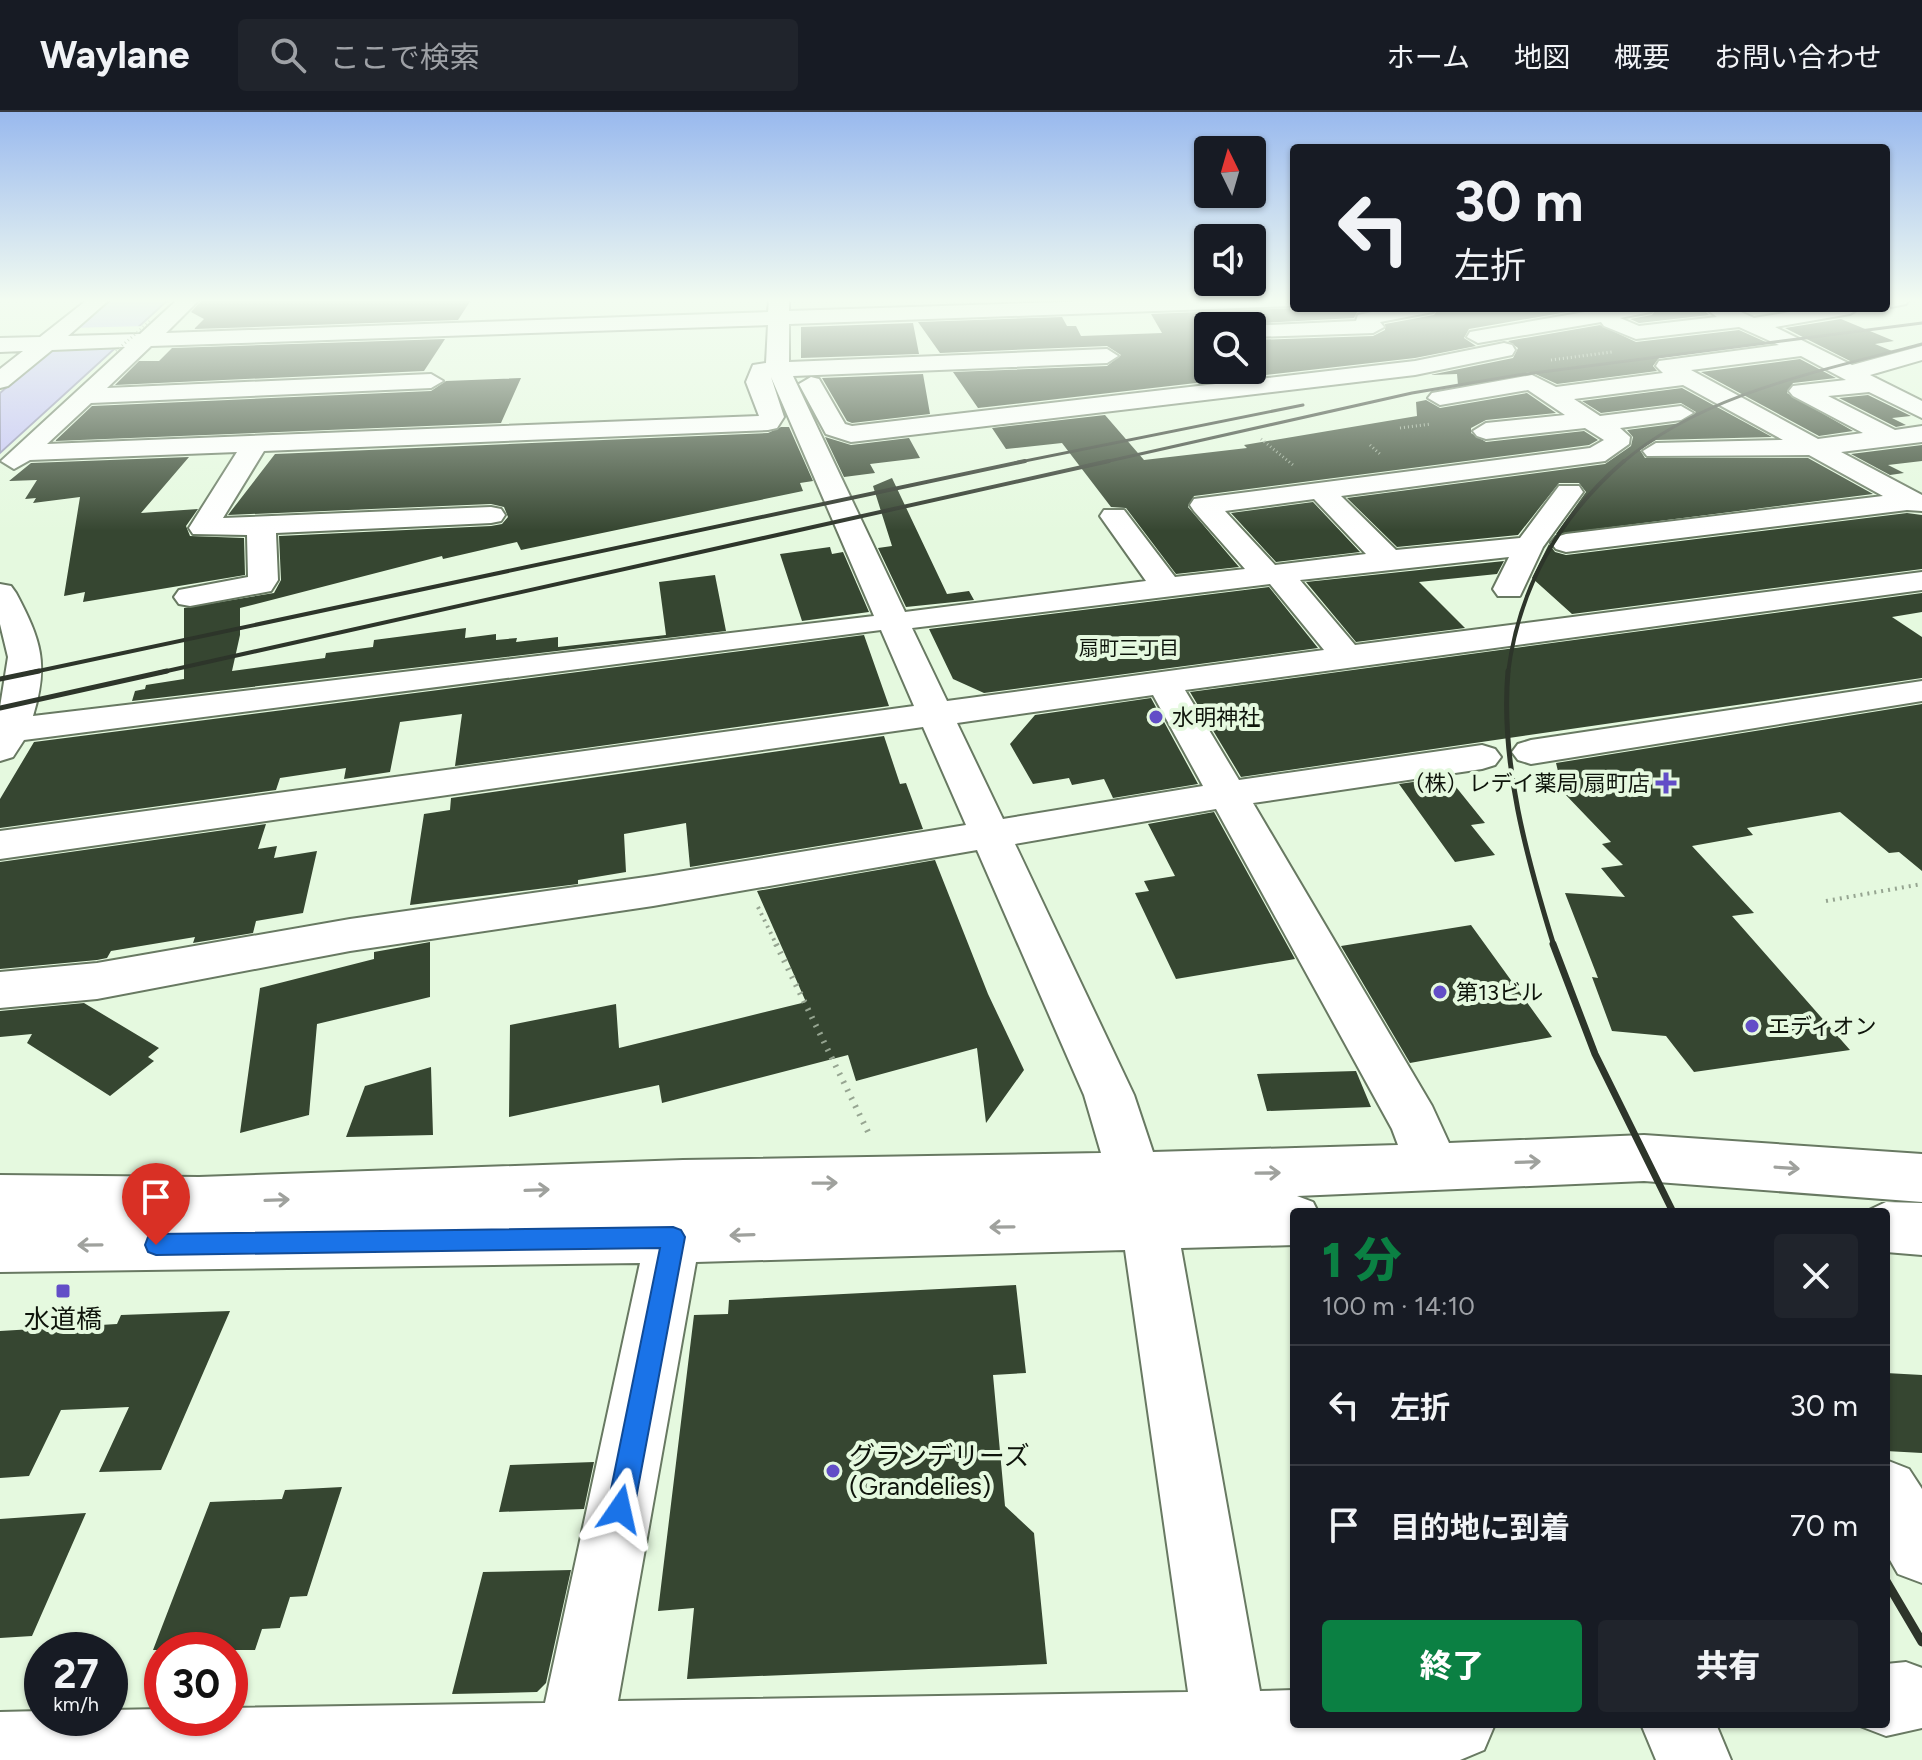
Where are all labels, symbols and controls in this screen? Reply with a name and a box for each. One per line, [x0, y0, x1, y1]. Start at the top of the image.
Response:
search box [238, 19, 798, 91]
text: Waylane [40, 32, 190, 78]
icon: search [266, 33, 310, 77]
text: ここで検索 [330, 39, 480, 76]
text: ホーム [1387, 40, 1470, 74]
text: 地図 [1514, 40, 1570, 74]
text: 概要 [1614, 40, 1670, 74]
text: お問い合わせ [1714, 40, 1882, 74]
north arrow [1194, 136, 1266, 208]
map controls [1194, 136, 1266, 384]
text: 30 m [1454, 168, 1584, 235]
icon: left [1322, 176, 1426, 280]
button: sound [1194, 224, 1266, 296]
text: 左折 [1454, 244, 1526, 287]
button: search [1194, 312, 1266, 384]
district label: 扇町三丁目 [1079, 636, 1179, 660]
place label: 水明神社 [1172, 704, 1260, 731]
marker: 水明神社 [1147, 708, 1165, 726]
place label: （株）レデイ薬局 扇町店 [1403, 770, 1650, 797]
marker: （株）レデイ薬局 扇町店 [1657, 774, 1675, 792]
place label: 第13ビル [1456, 979, 1543, 1006]
marker: 第13ビル [1431, 983, 1449, 1001]
place label: エディオン [1768, 1013, 1876, 1040]
marker: エディオン [1743, 1017, 1761, 1035]
one-way arrow [1514, 1154, 1541, 1170]
one-way arrow [1773, 1160, 1800, 1175]
pin [122, 1163, 190, 1245]
one-way arrow [1254, 1166, 1281, 1181]
icon: arrive [134, 1175, 178, 1219]
one-way arrow [811, 1175, 838, 1191]
one-way arrow [523, 1183, 550, 1198]
one-way arrow [263, 1192, 290, 1207]
one-way arrow [989, 1220, 1016, 1235]
one-way arrow [729, 1227, 756, 1243]
text: 1 分 [1322, 1231, 1402, 1289]
button: close [1774, 1234, 1858, 1318]
one-way arrow [77, 1237, 104, 1253]
marker: 水道橋 [54, 1282, 72, 1300]
text: 100 m · 14:10 [1322, 1290, 1475, 1322]
place label: 水道橋 [24, 1303, 102, 1335]
icon: left [1322, 1383, 1366, 1427]
text: 30 m [1790, 1387, 1858, 1424]
text: 左折 [1390, 1389, 1450, 1426]
place label: グランデリーズ (Grandelies) [849, 1440, 1030, 1502]
marker: グランデリーズ (Grandelies) [824, 1462, 842, 1480]
position arrow [578, 1467, 662, 1551]
icon: arrive [1322, 1503, 1366, 1547]
text: 70 m [1790, 1507, 1858, 1544]
text: 目的地に到着 [1390, 1509, 1570, 1546]
button: 終了 [1322, 1620, 1582, 1712]
button: 共有 [1598, 1620, 1858, 1712]
speed limit sign: 30 [144, 1632, 248, 1736]
text: 27 [53, 1650, 99, 1698]
text: km/h [53, 1692, 99, 1716]

